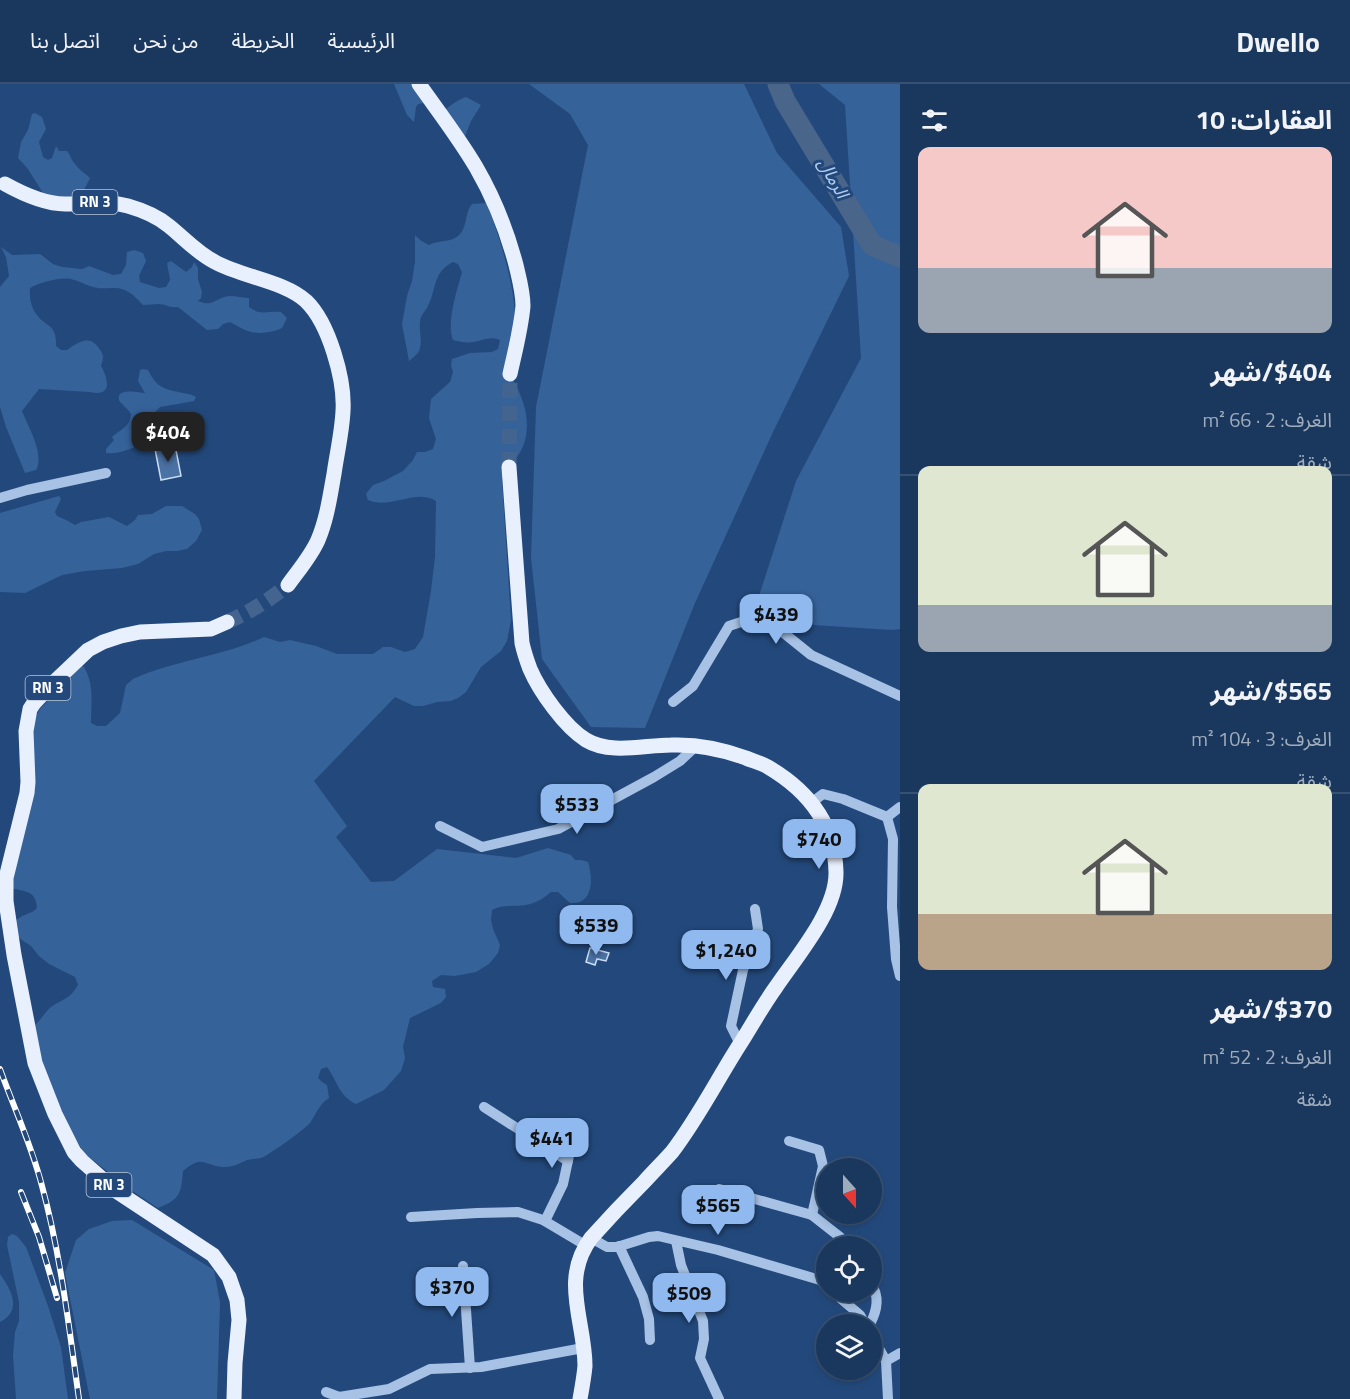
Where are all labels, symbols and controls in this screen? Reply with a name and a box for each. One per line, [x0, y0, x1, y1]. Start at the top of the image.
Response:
text: Dwello [1236, 20, 1320, 63]
text: اتصل بنا [30, 24, 100, 56]
text: من نحن [133, 24, 198, 56]
text: الخريطة [231, 24, 294, 56]
text: الرئيسية [327, 24, 395, 56]
text: العقارات: 10 [1196, 100, 1332, 139]
icon: filters [918, 104, 951, 137]
water label: الرمال [811, 153, 857, 204]
icon: home [1071, 186, 1179, 294]
road number: RN 3 [72, 190, 118, 214]
text: $404/شهر [1210, 352, 1332, 391]
text: الغرف: 2 · 66 m² [1202, 404, 1332, 435]
pin: $404 [132, 412, 204, 463]
text: $404 [146, 416, 190, 447]
text: شقة [1297, 446, 1332, 477]
icon: home [1071, 505, 1179, 613]
pin: $439 [740, 594, 812, 645]
text: $439 [754, 598, 798, 629]
text: $565/شهر [1210, 671, 1332, 710]
road number: RN 3 [26, 676, 70, 700]
text: الغرف: 3 · 104 m² [1191, 723, 1332, 754]
text: شقة [1297, 765, 1332, 796]
pin: $533 [541, 784, 613, 835]
text: $533 [555, 788, 599, 819]
pin: $740 [783, 819, 855, 870]
text: $740 [797, 823, 841, 854]
icon: home [1071, 823, 1179, 931]
pin: $539 [560, 905, 632, 956]
text: $539 [574, 909, 618, 940]
pin: $1,240 [677, 930, 775, 981]
text: $1,240 [695, 934, 757, 965]
text: $370/شهر [1210, 989, 1332, 1028]
text: الغرف: 2 · 52 m² [1202, 1041, 1332, 1072]
text: شقة [1297, 1083, 1332, 1114]
pin: $441 [516, 1118, 588, 1169]
text: $441 [530, 1122, 574, 1153]
north arrow [816, 1158, 882, 1224]
map controls [816, 1158, 882, 1380]
road number: RN 3 [86, 1173, 132, 1197]
pin: $565 [682, 1185, 754, 1236]
text: $565 [696, 1189, 740, 1220]
button: locate [816, 1236, 882, 1302]
pin: $370 [416, 1267, 488, 1318]
text: $370 [430, 1271, 474, 1302]
pin: $509 [653, 1273, 725, 1324]
text: $509 [667, 1277, 711, 1308]
button: layers [816, 1314, 882, 1380]

